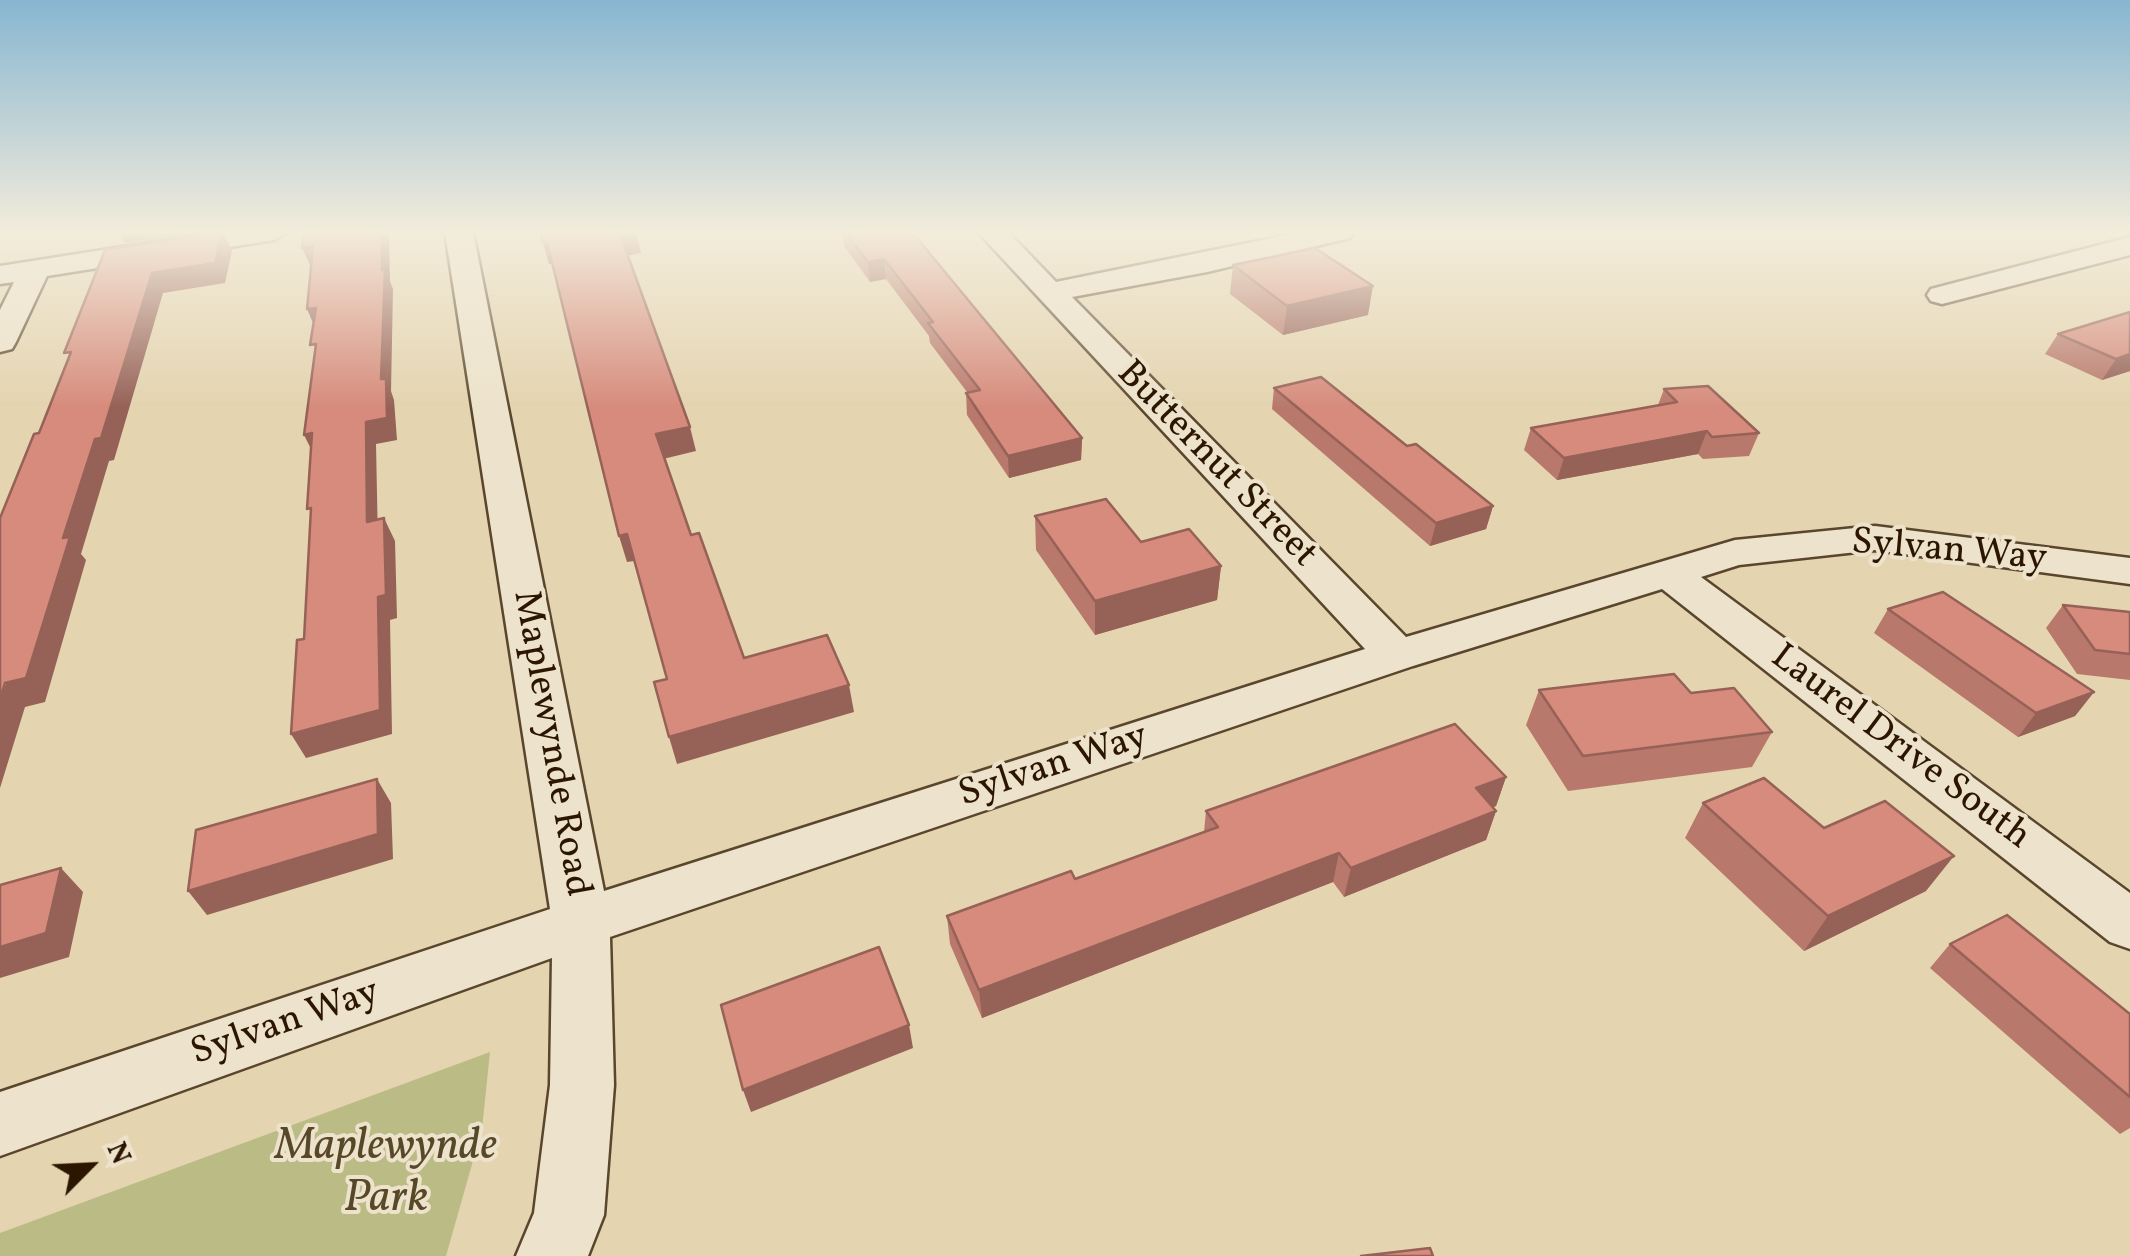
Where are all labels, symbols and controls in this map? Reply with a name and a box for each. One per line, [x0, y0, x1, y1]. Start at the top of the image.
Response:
street label: Butternut Street [1105, 353, 1325, 579]
street label: Sylvan Way [1849, 522, 2049, 584]
street label: Maplewynde Road [500, 587, 598, 901]
street label: Laurel Drive South [1760, 636, 2038, 862]
street label: Sylvan Way [954, 716, 1154, 820]
street label: Sylvan Way [186, 972, 386, 1078]
north arrow [40, 1116, 140, 1216]
park label: Maplewynde Park [275, 1123, 497, 1229]
text: N [96, 1136, 140, 1171]

